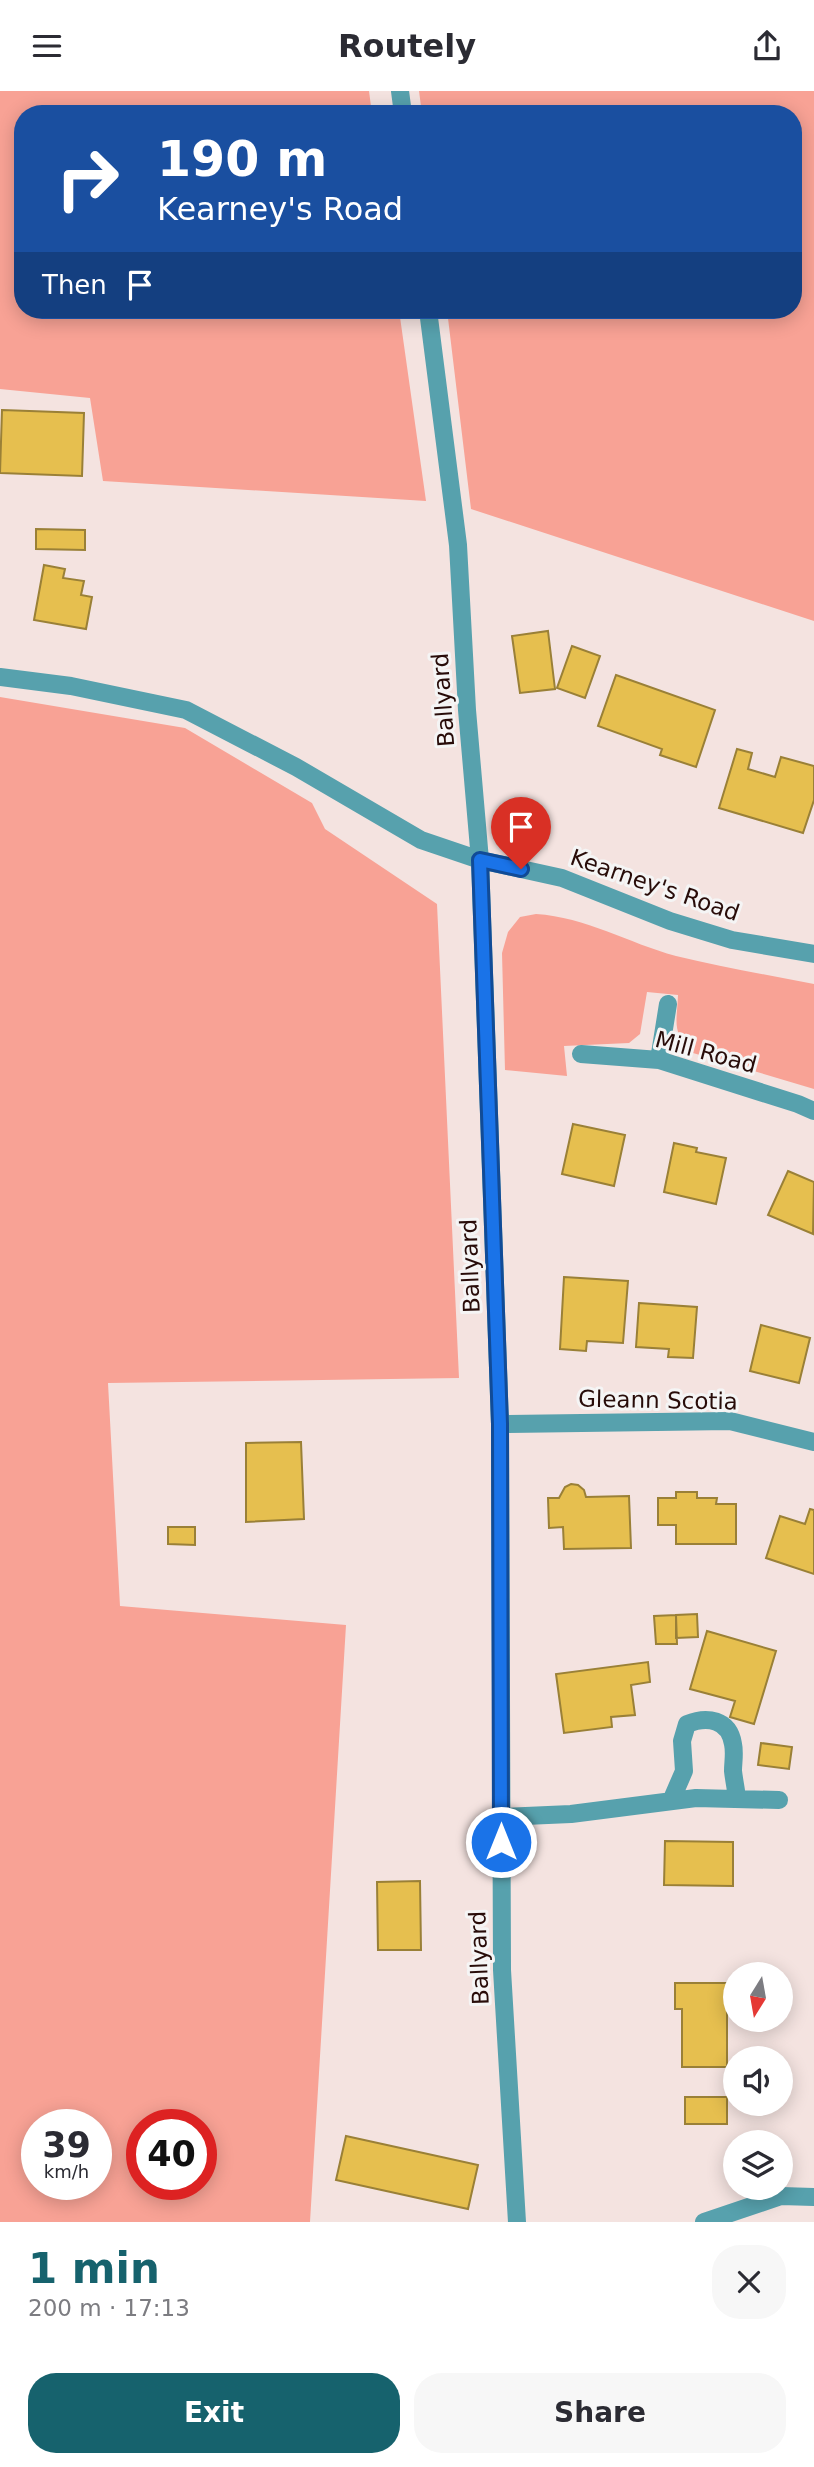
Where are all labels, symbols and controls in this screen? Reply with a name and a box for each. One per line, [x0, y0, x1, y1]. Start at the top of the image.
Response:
icon: menu [28, 27, 66, 65]
text: Routely [338, 27, 476, 65]
icon: share [748, 27, 786, 65]
text: 190 m [157, 131, 327, 188]
icon: right [42, 133, 133, 224]
text: Kearney's Road [157, 190, 403, 228]
icon: arrive [121, 266, 159, 304]
text: Then [42, 270, 107, 300]
street label: Ballyard [427, 652, 459, 748]
pin [491, 797, 551, 869]
icon: arrive [502, 808, 540, 846]
street label: Kearney's Road [567, 844, 743, 926]
street label: Mill Road [652, 1026, 760, 1078]
street label: Ballyard [455, 1219, 485, 1313]
street label: Gleann Scotia [578, 1386, 738, 1414]
position arrow [464, 1805, 538, 1879]
street label: Ballyard [464, 1911, 494, 2005]
north arrow [723, 1962, 793, 2032]
map controls [723, 1962, 793, 2200]
button: sound [723, 2046, 793, 2116]
speed limit sign: 40 [126, 2109, 217, 2200]
text: 39 [42, 2125, 91, 2165]
button: layers [723, 2130, 793, 2200]
text: km/h [44, 2161, 89, 2182]
text: 1 min [28, 2244, 160, 2293]
button: close [712, 2245, 786, 2319]
text: 200 m · 17:13 [28, 2295, 190, 2321]
button: Exit [28, 2373, 400, 2453]
button: Share [414, 2373, 786, 2453]

